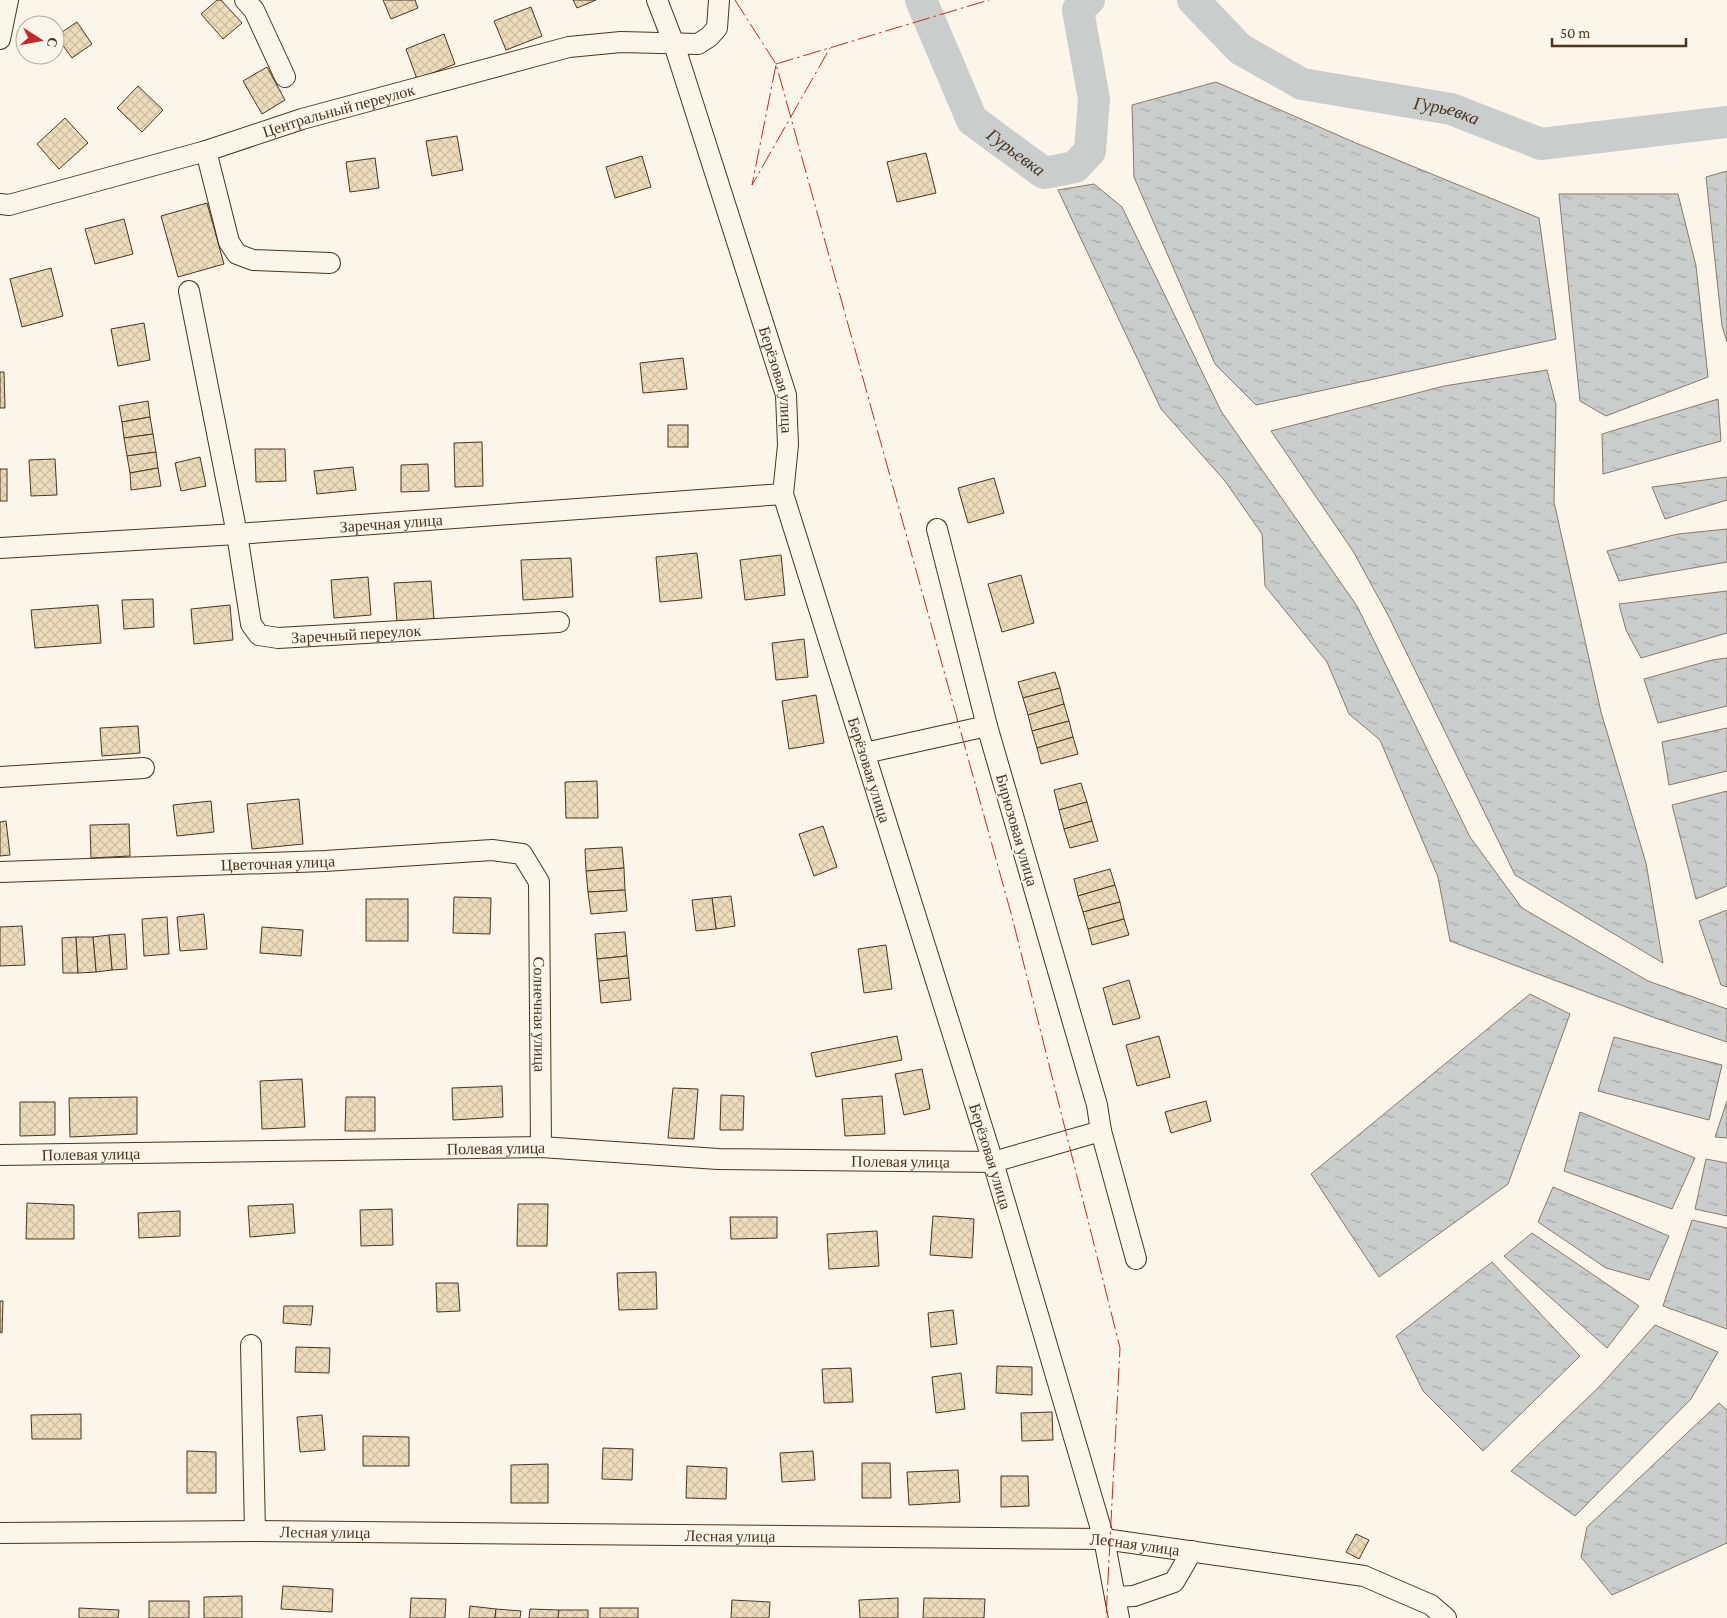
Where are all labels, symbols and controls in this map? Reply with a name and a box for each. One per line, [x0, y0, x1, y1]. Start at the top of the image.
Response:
north arrow [15, 15, 65, 65]
scale bar [1552, 15, 1686, 47]
text: 50 m [1560, 25, 1590, 41]
text: С [44, 36, 62, 49]
street label: Центральный переулок [260, 81, 417, 141]
water label: Гурьевка [1411, 93, 1482, 129]
water label: Гурьевка [982, 124, 1049, 180]
street label: Берёзовая улица [756, 324, 796, 434]
street label: Заречная улица [339, 510, 443, 535]
street label: Заречный переулок [291, 621, 422, 646]
street label: Берёзовая улица [845, 715, 894, 825]
street label: Бирюзовая улица [992, 772, 1041, 888]
street label: Цветочная улица [221, 852, 335, 874]
street label: Солнечная улица [531, 957, 549, 1072]
street label: Берёзовая улица [967, 1101, 1015, 1211]
street label: Полевая улица [446, 1138, 546, 1157]
street label: Полевая улица [41, 1144, 141, 1163]
street label: Полевая улица [851, 1152, 950, 1171]
street label: Лесная улица [279, 1523, 371, 1542]
street label: Лесная улица [684, 1527, 776, 1545]
street label: Лесная улица [1089, 1530, 1181, 1558]

